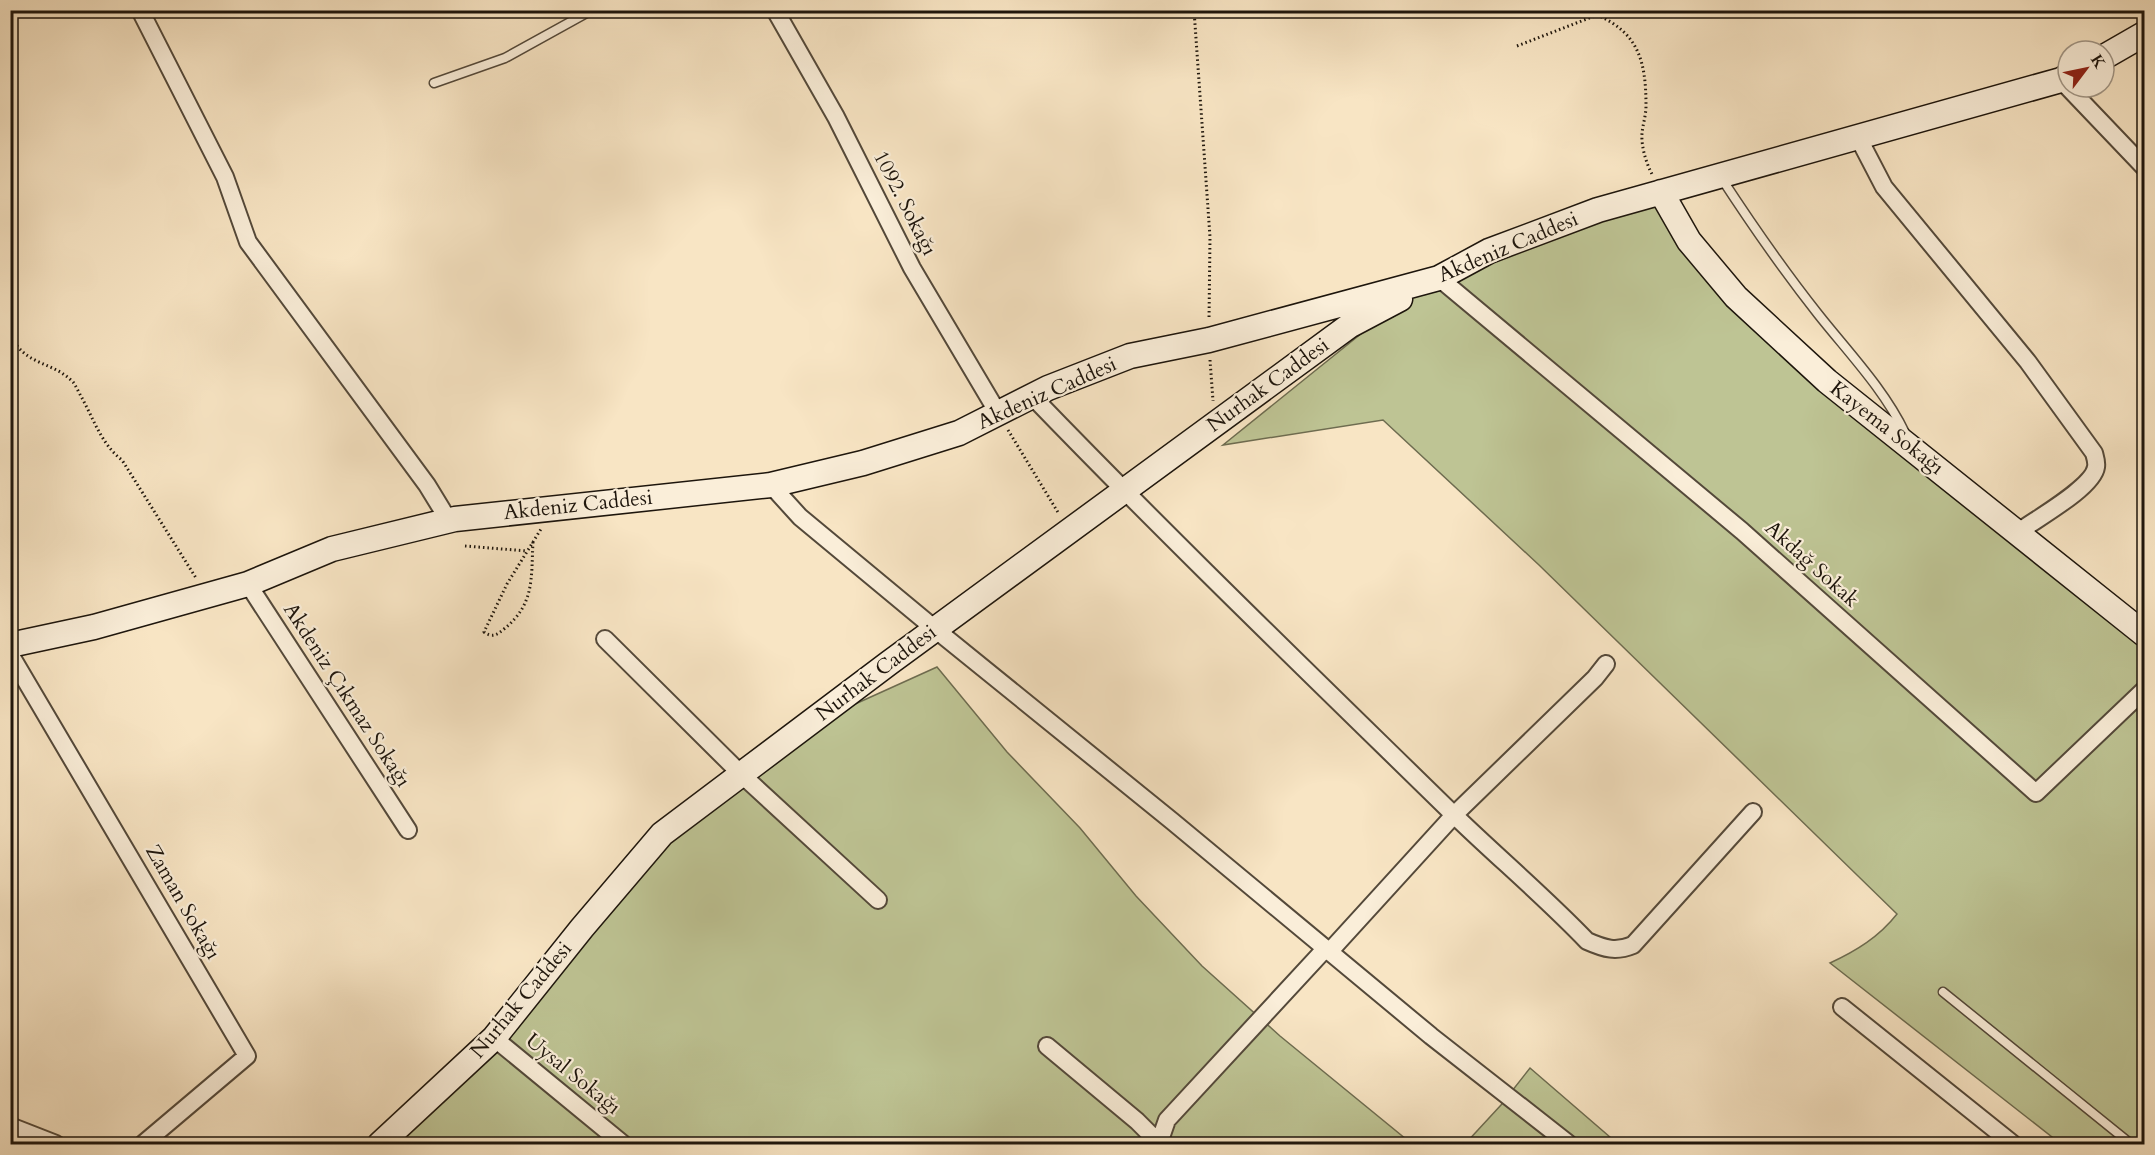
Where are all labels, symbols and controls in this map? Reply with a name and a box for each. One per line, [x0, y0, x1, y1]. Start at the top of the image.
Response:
north arrow [2056, 39, 2116, 99]
text: K [2085, 50, 2111, 73]
street label: 1092. Sokağı [866, 146, 944, 260]
street label: Akdeniz Caddesi [1433, 204, 1583, 290]
street label: Nurhak Caddesi [1201, 331, 1335, 439]
street label: Akdeniz Caddesi [973, 349, 1121, 437]
street label: Kayema Sokağı [1824, 374, 1950, 482]
street label: Akdeniz Caddesi [502, 483, 654, 527]
street label: Akdağ Sokak [1759, 514, 1866, 615]
street label: Akdeniz Çıkmaz Sokağı [276, 597, 418, 793]
street label: Nurhak Caddesi [810, 618, 943, 728]
street label: Zaman Sokağı [138, 839, 228, 965]
street label: Nurhak Caddesi [463, 935, 579, 1065]
street label: Uysal Sokağı [519, 1026, 627, 1122]

